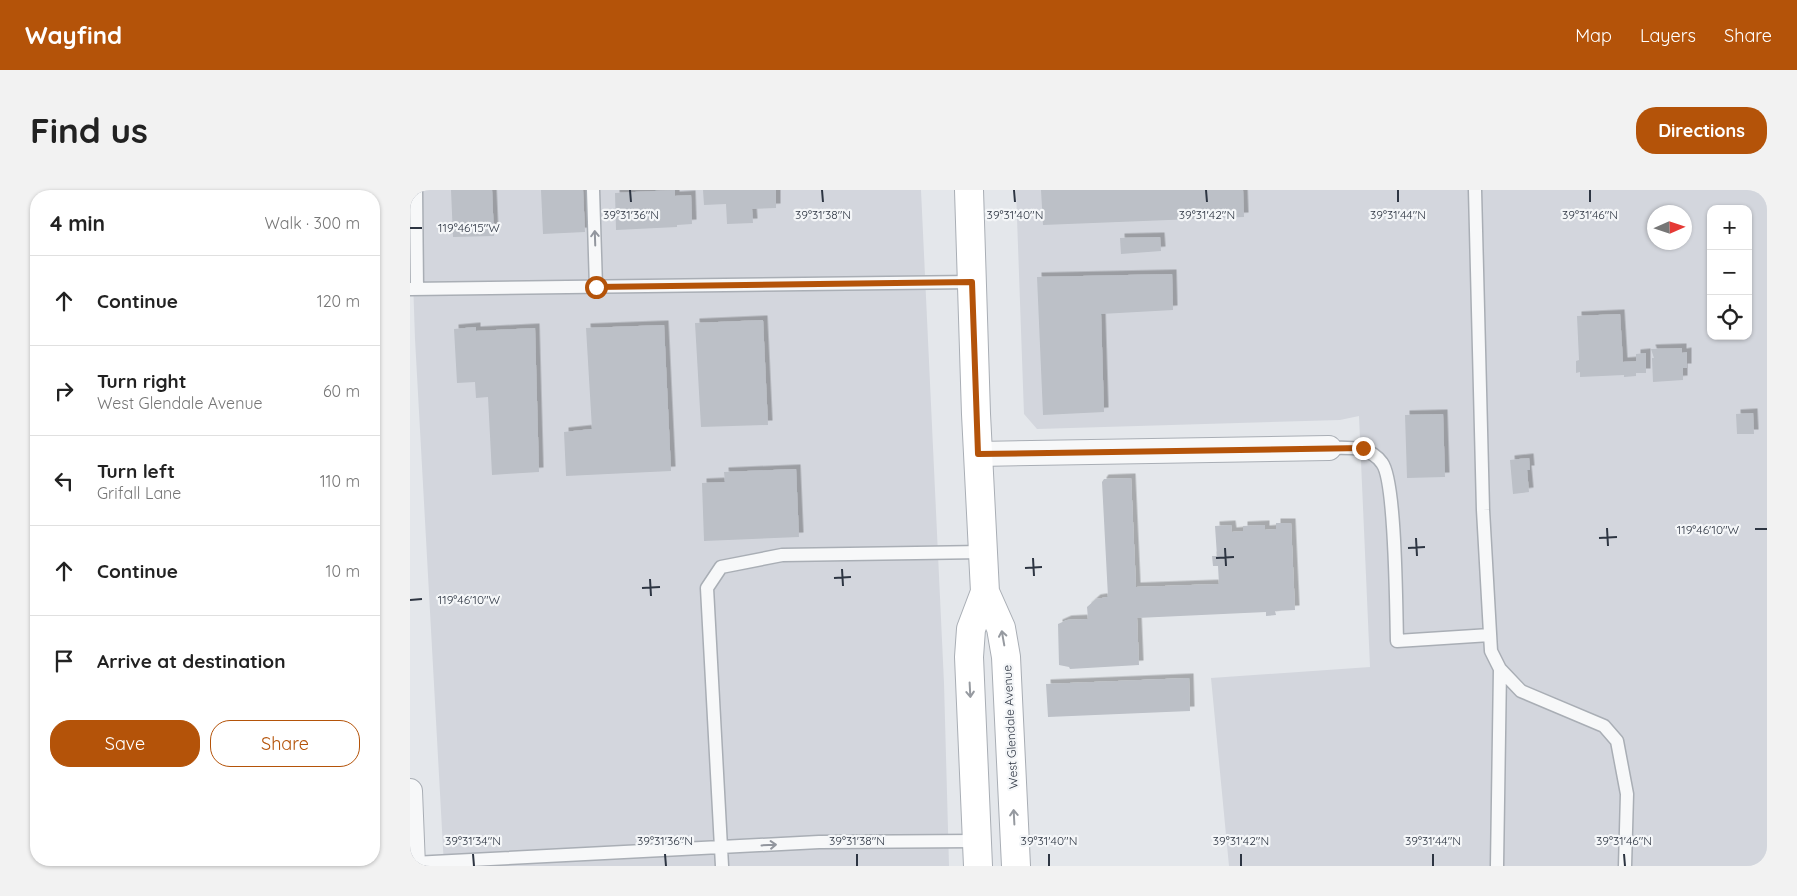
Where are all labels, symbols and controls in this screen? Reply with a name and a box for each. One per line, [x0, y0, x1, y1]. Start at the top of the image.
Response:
text: Wayfind [25, 20, 122, 50]
text: Map [1575, 24, 1612, 47]
text: Layers [1640, 24, 1696, 47]
text: Share [1724, 24, 1772, 47]
button: Directions [1636, 107, 1767, 154]
text: Find us [30, 108, 148, 152]
north arrow [1647, 205, 1692, 250]
map controls [1707, 205, 1752, 340]
button: + [1707, 205, 1752, 250]
text: 39°31'36"N [603, 207, 659, 222]
text: 39°31'38"N [795, 207, 851, 222]
text: 39°31'40"N [987, 207, 1043, 222]
text: 39°31'42"N [1179, 207, 1235, 222]
text: 39°31'44"N [1370, 207, 1426, 222]
text: 39°31'46"N [1562, 207, 1618, 222]
text: 4 min [50, 210, 105, 236]
text: Walk · 300 m [265, 213, 360, 233]
text: 119°46'15"W [438, 220, 500, 235]
one-way arrow [590, 231, 599, 247]
button: − [1707, 250, 1752, 295]
route start [585, 276, 608, 299]
icon: ahead [50, 287, 78, 315]
text: Continue [97, 289, 178, 313]
text: 120 m [317, 291, 360, 311]
button: locate [1707, 295, 1752, 340]
text: Turn right [97, 369, 186, 393]
icon: right [50, 377, 78, 405]
text: 60 m [323, 381, 360, 401]
text: West Glendale Avenue [97, 393, 263, 413]
route end [1352, 437, 1375, 460]
text: Turn left [97, 459, 175, 483]
icon: left [50, 467, 78, 495]
text: 110 m [320, 471, 360, 491]
text: Grifall Lane [97, 483, 181, 503]
text: 119°46'10"W [1677, 522, 1740, 537]
icon: ahead [50, 557, 78, 585]
text: Continue [97, 559, 178, 583]
text: 10 m [326, 561, 360, 581]
text: 119°46'10"W [438, 592, 501, 607]
one-way arrow [997, 630, 1007, 646]
icon: arrive [50, 647, 78, 675]
text: Arrive at destination [97, 649, 286, 673]
street label: West Glendale Avenue [999, 664, 1021, 789]
one-way arrow [966, 682, 975, 698]
button: Save [50, 720, 200, 767]
button: Share [210, 720, 360, 767]
one-way arrow [1009, 810, 1018, 826]
text: 39°31'34"N [445, 833, 501, 848]
text: 39°31'36"N [637, 833, 693, 848]
text: 39°31'38"N [829, 833, 885, 848]
text: 39°31'40"N [1021, 833, 1077, 848]
text: 39°31'42"N [1213, 833, 1269, 848]
text: 39°31'44"N [1405, 833, 1461, 848]
text: 39°31'46"N [1596, 833, 1652, 848]
one-way arrow [761, 840, 777, 849]

